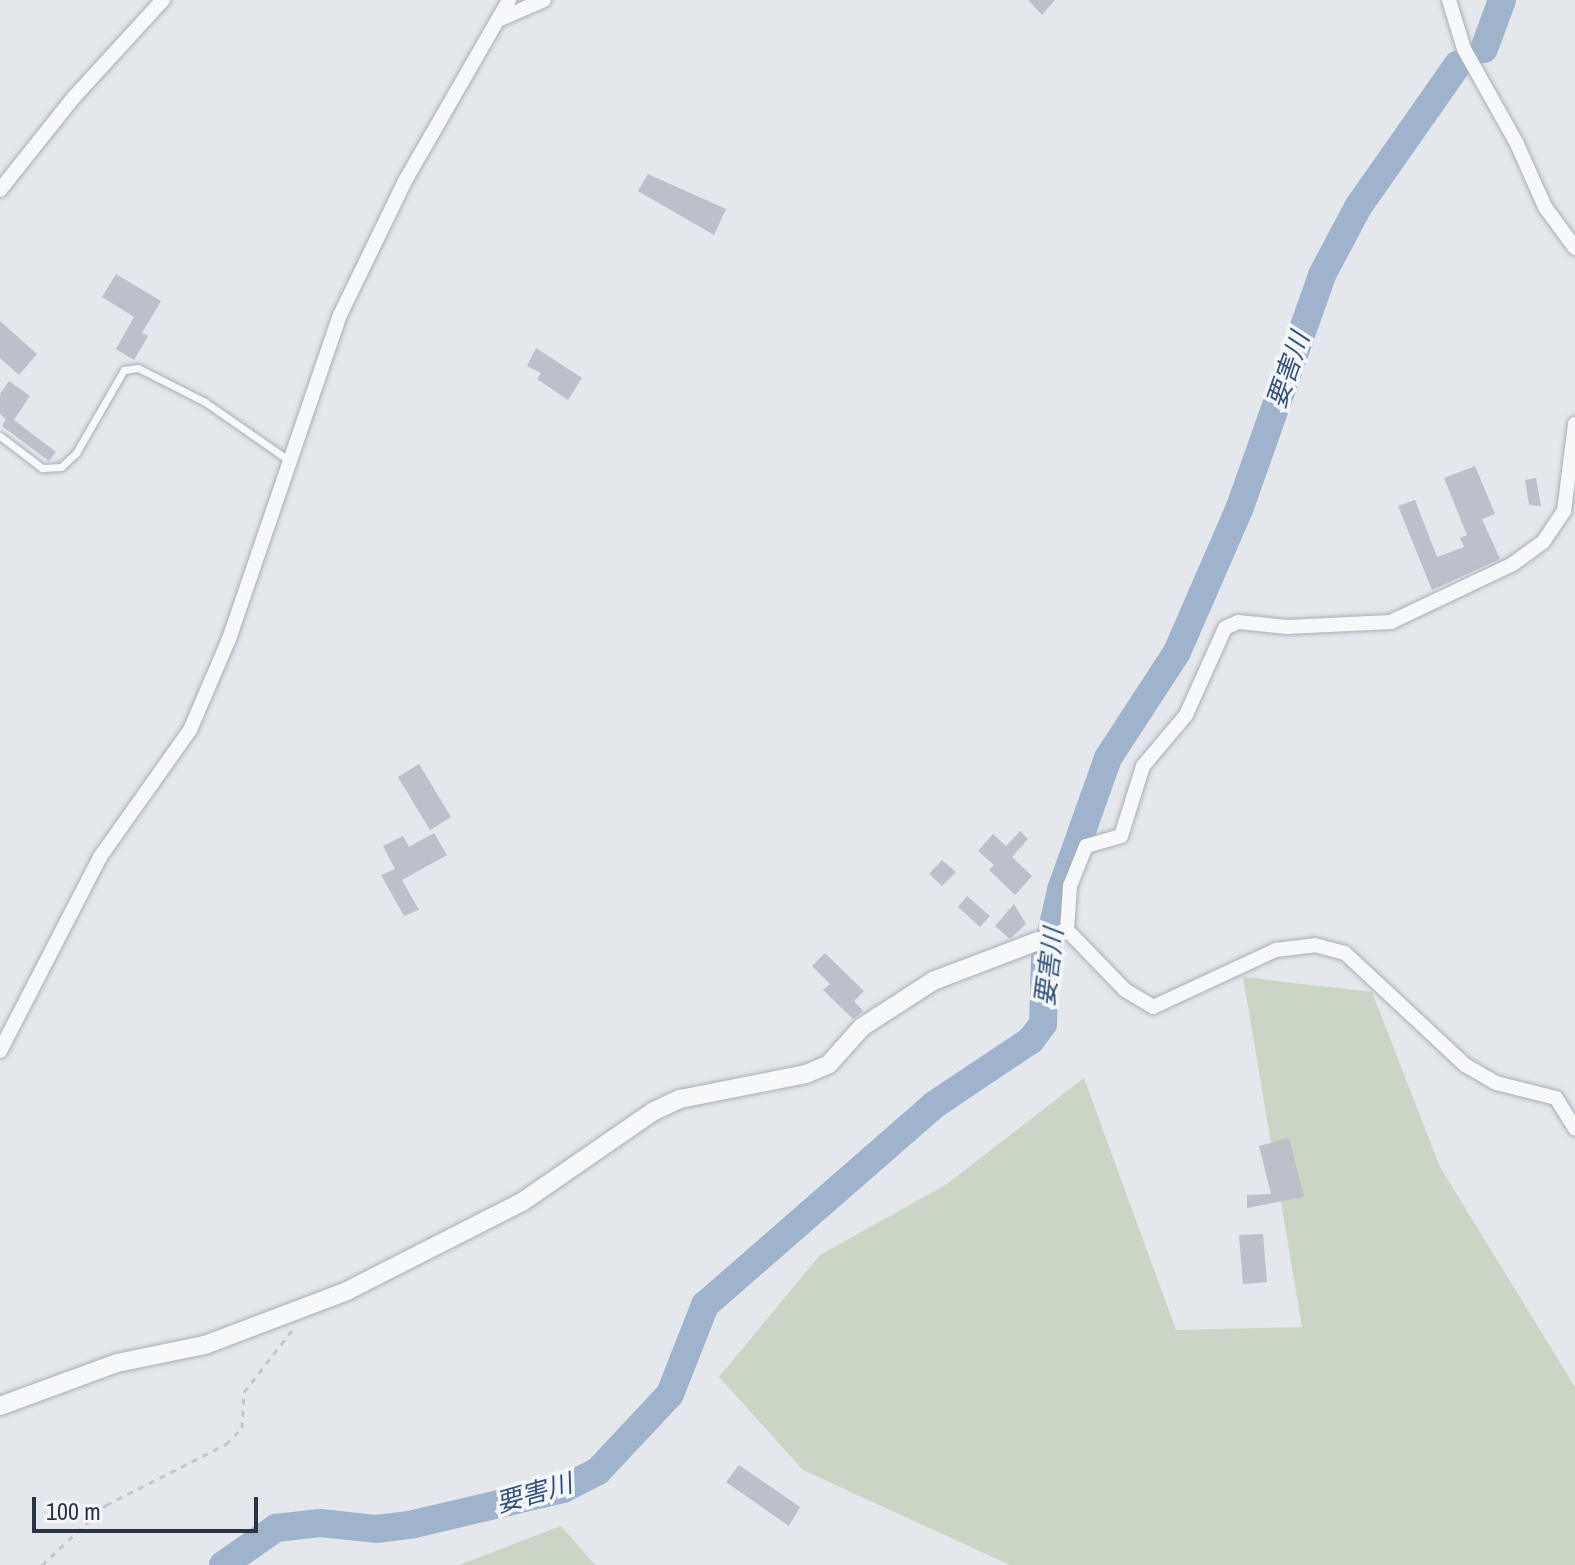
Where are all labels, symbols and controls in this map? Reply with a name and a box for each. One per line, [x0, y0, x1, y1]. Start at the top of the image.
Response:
water label: 要害川 [1261, 328, 1315, 412]
water label: 要害川 [1029, 926, 1069, 1008]
water label: 要害川 [492, 1467, 576, 1519]
scale bar [36, 1481, 262, 1531]
text: 100 m [46, 1495, 101, 1527]

